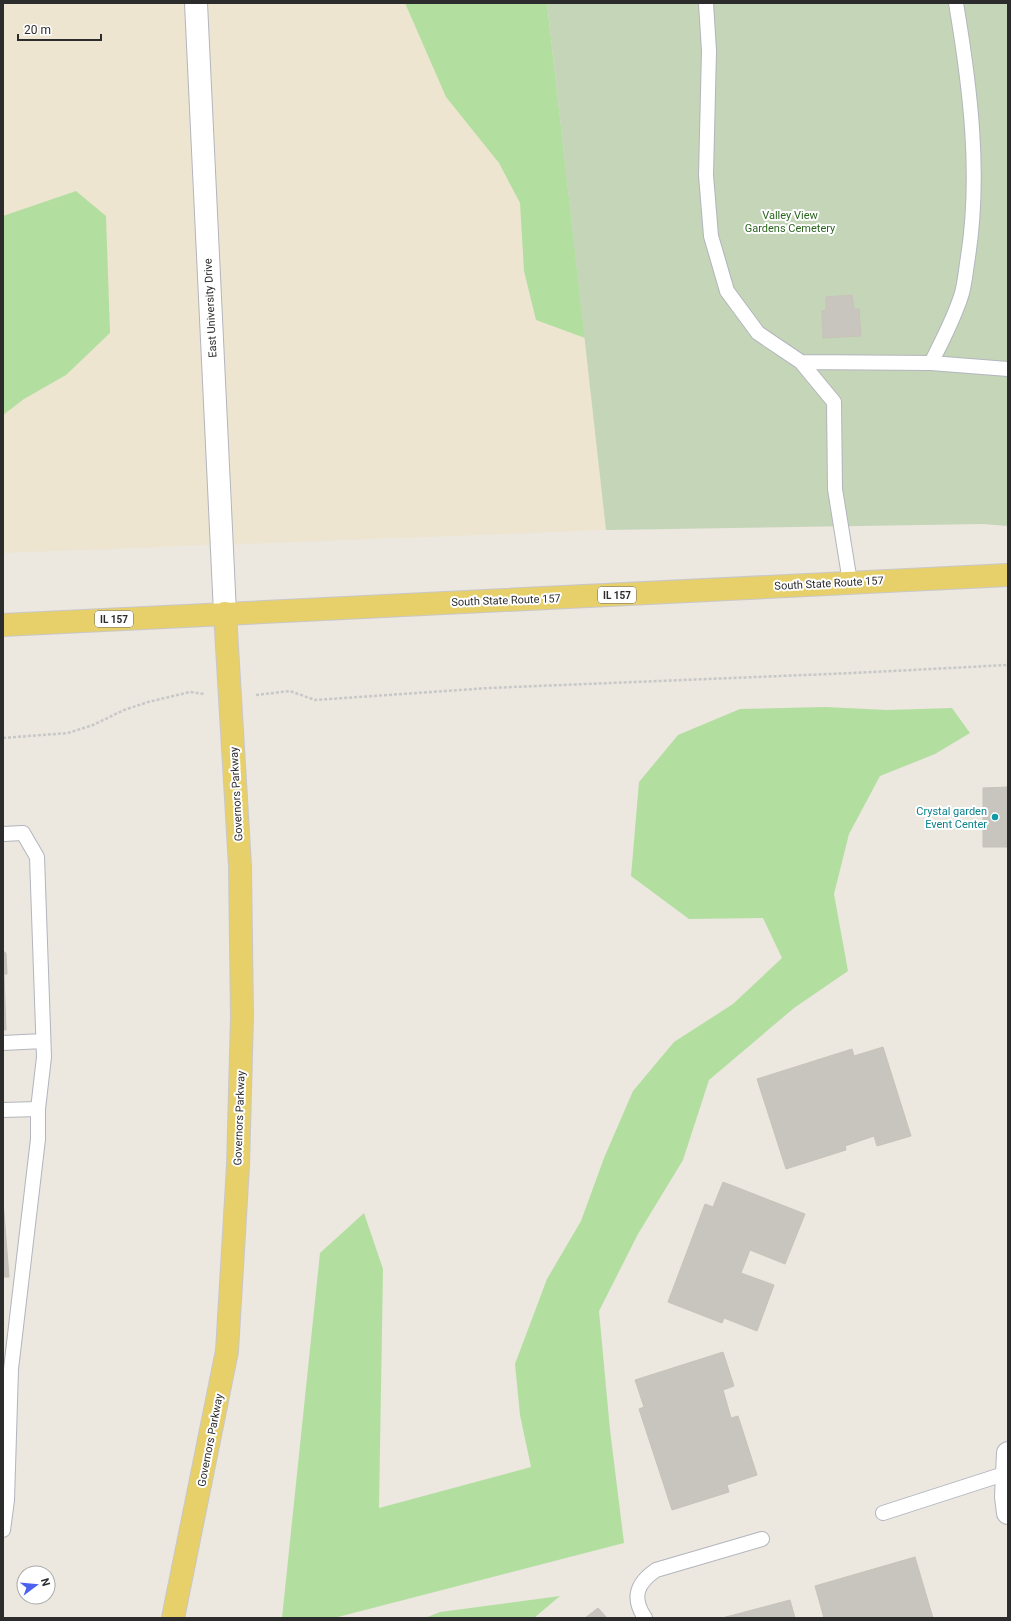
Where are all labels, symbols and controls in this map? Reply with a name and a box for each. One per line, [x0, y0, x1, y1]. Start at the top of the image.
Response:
scale bar [18, 16, 101, 42]
text: 20 m [24, 23, 51, 37]
park label: Valley View Gardens Cemetery [745, 209, 836, 235]
street label: East University Drive [201, 258, 220, 358]
street label: South State Route 157 [774, 574, 884, 593]
road number: IL 157 [598, 587, 636, 603]
street label: South State Route 157 [451, 592, 561, 609]
road number: IL 157 [95, 611, 133, 627]
street label: Governors Parkway [227, 746, 245, 842]
place label: Crystal garden Event Center [916, 805, 987, 831]
marker: Crystal garden Event Center [990, 812, 1000, 822]
street label: Governors Parkway [231, 1070, 248, 1165]
street label: Governors Parkway [195, 1392, 226, 1488]
north arrow [16, 1565, 56, 1605]
text: N [38, 1577, 53, 1588]

